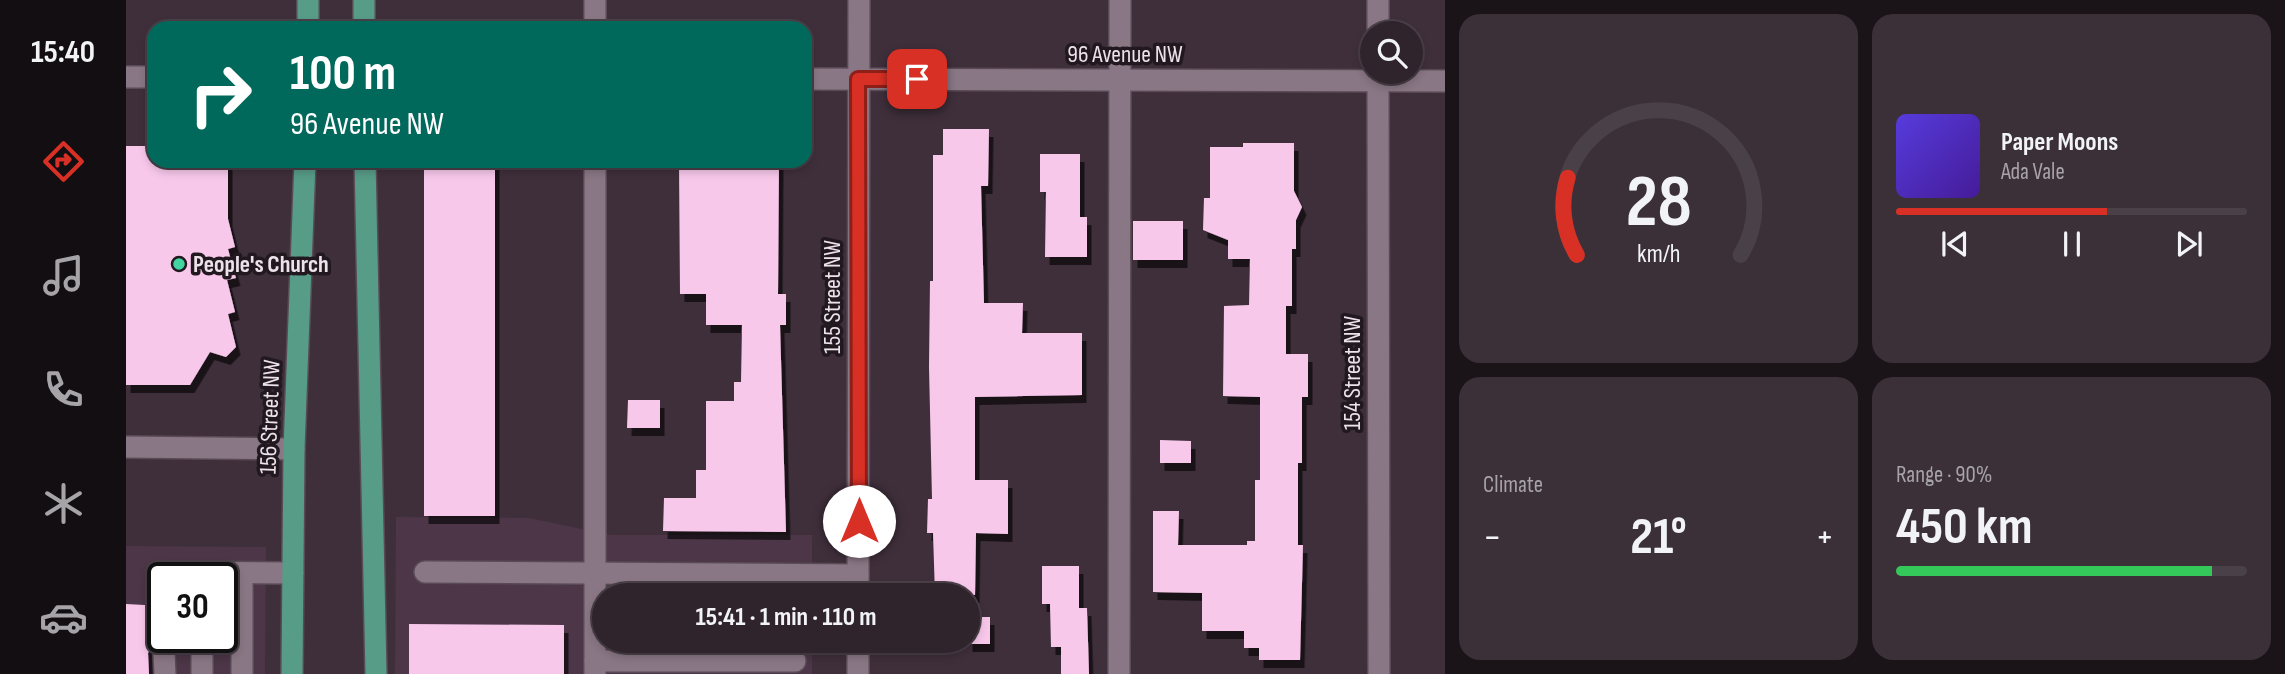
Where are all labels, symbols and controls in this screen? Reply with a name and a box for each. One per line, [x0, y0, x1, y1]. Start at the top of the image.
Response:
map controls [1360, 21, 1423, 84]
button: search [1360, 21, 1423, 84]
text: 15:40 [31, 33, 95, 72]
street label: 96 Avenue NW [1067, 40, 1183, 69]
text: 100 m [290, 45, 396, 104]
icon: right [175, 49, 266, 140]
pin [887, 49, 947, 109]
icon: arrive [898, 60, 936, 98]
text: 96 Avenue NW [290, 105, 444, 144]
text: Paper Moons [2001, 127, 2118, 158]
icon: directions [39, 137, 88, 186]
text: Ada Vale [2001, 158, 2065, 186]
text: 28 [1625, 159, 1692, 247]
icon: previous [1936, 225, 1974, 263]
icon: pause [2053, 225, 2091, 263]
icon: next [2170, 225, 2208, 263]
text: km/h [1637, 239, 1680, 270]
street label: 155 Street NW [818, 240, 847, 354]
place label: People's Church [193, 250, 329, 279]
icon: music [39, 251, 88, 300]
marker: People's Church [171, 256, 187, 272]
street label: 154 Street NW [1338, 315, 1367, 430]
street label: 156 Street NW [254, 359, 287, 475]
icon: phone [39, 365, 88, 414]
text: Range · 90% [1896, 461, 1992, 489]
text: Climate [1483, 471, 1543, 499]
icon: climate [39, 479, 88, 528]
position arrow [822, 484, 896, 558]
text: 450 km [1896, 496, 2032, 559]
text: 21° [1630, 506, 1687, 569]
text: − [1483, 515, 1502, 560]
text: + [1815, 515, 1834, 560]
speed limit sign: 30 [147, 562, 238, 653]
icon: car [39, 593, 88, 642]
text: 15:41 · 1 min · 110 m [696, 602, 876, 633]

